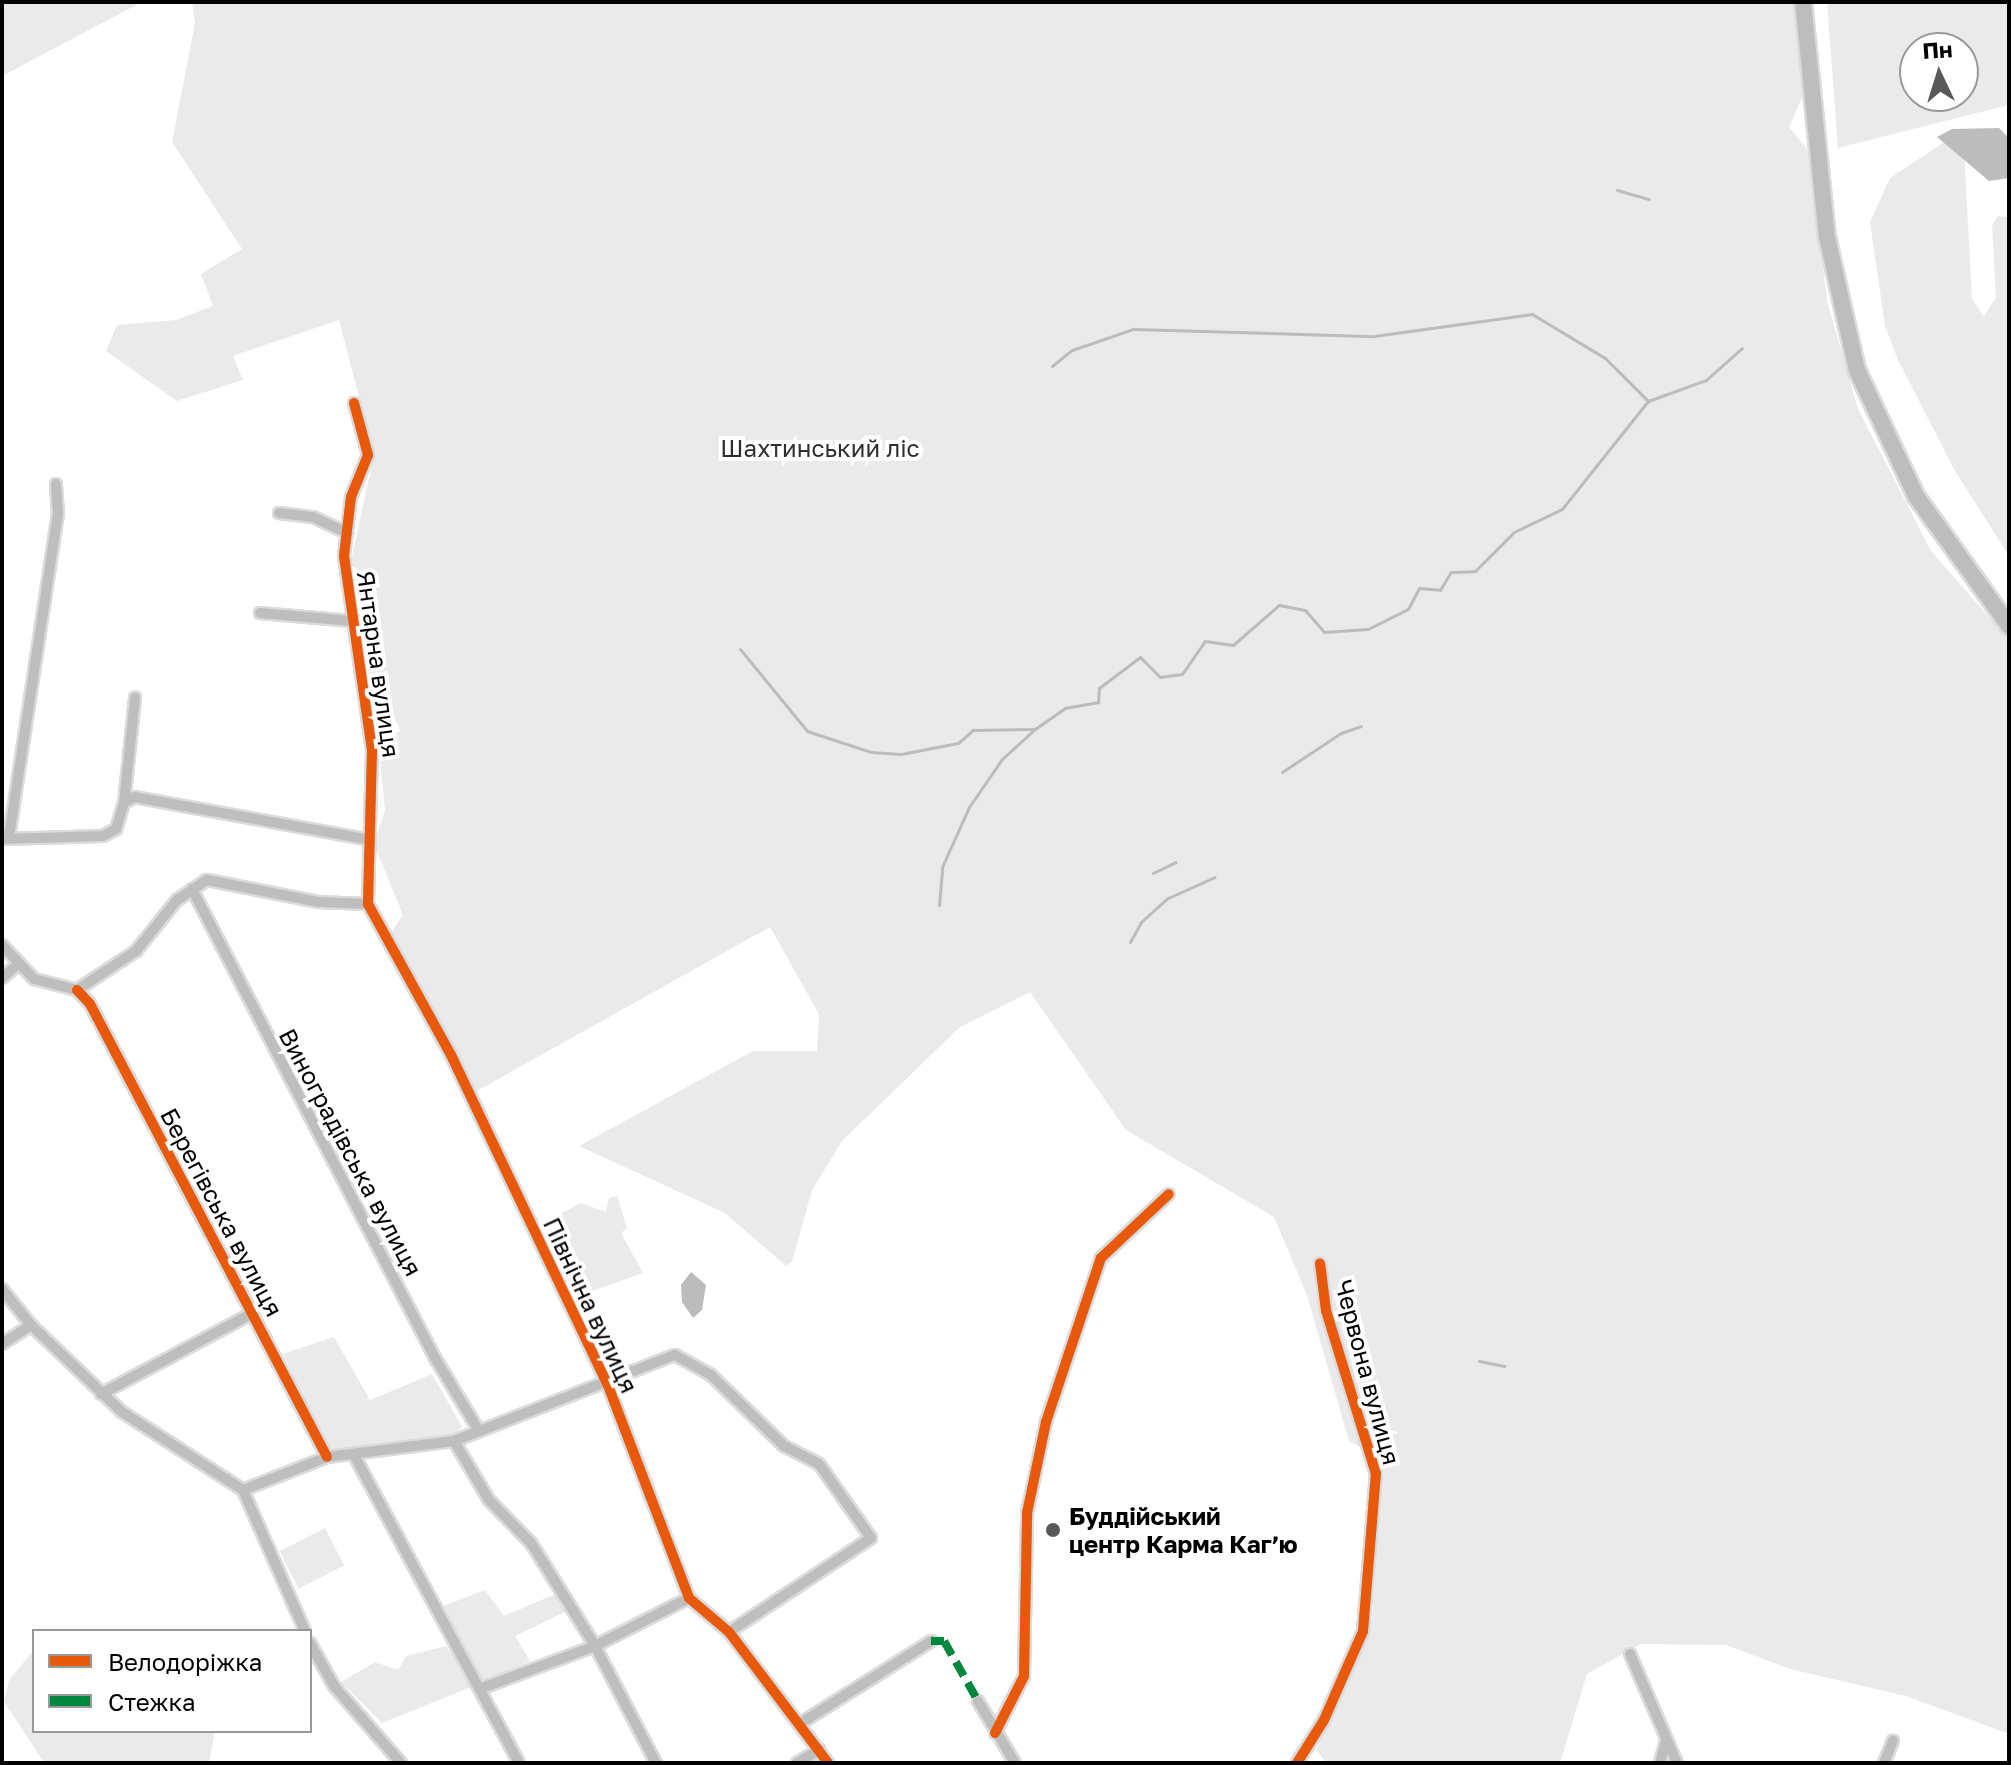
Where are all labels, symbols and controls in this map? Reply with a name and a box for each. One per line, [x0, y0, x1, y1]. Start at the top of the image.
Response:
north arrow [1899, 32, 1979, 112]
text: Пн [1922, 35, 1953, 64]
park label: Шахтинський ліс [720, 434, 920, 462]
street label: Янтарна вулиця [352, 569, 406, 759]
street label: Виноградівська вулиця [274, 1023, 428, 1281]
street label: Берегівська вулиця [155, 1103, 289, 1321]
street label: Північна вулиця [538, 1213, 644, 1397]
street label: Червона вулиця [1329, 1276, 1407, 1468]
place label: Буддійський центр Карма Кагʼю [1069, 1502, 1298, 1558]
marker: Буддійський центр Карма Кагʼю [1044, 1521, 1062, 1539]
legend [32, 1629, 312, 1733]
text: Велодоріжка [108, 1647, 262, 1676]
text: Стежка [108, 1687, 196, 1716]

